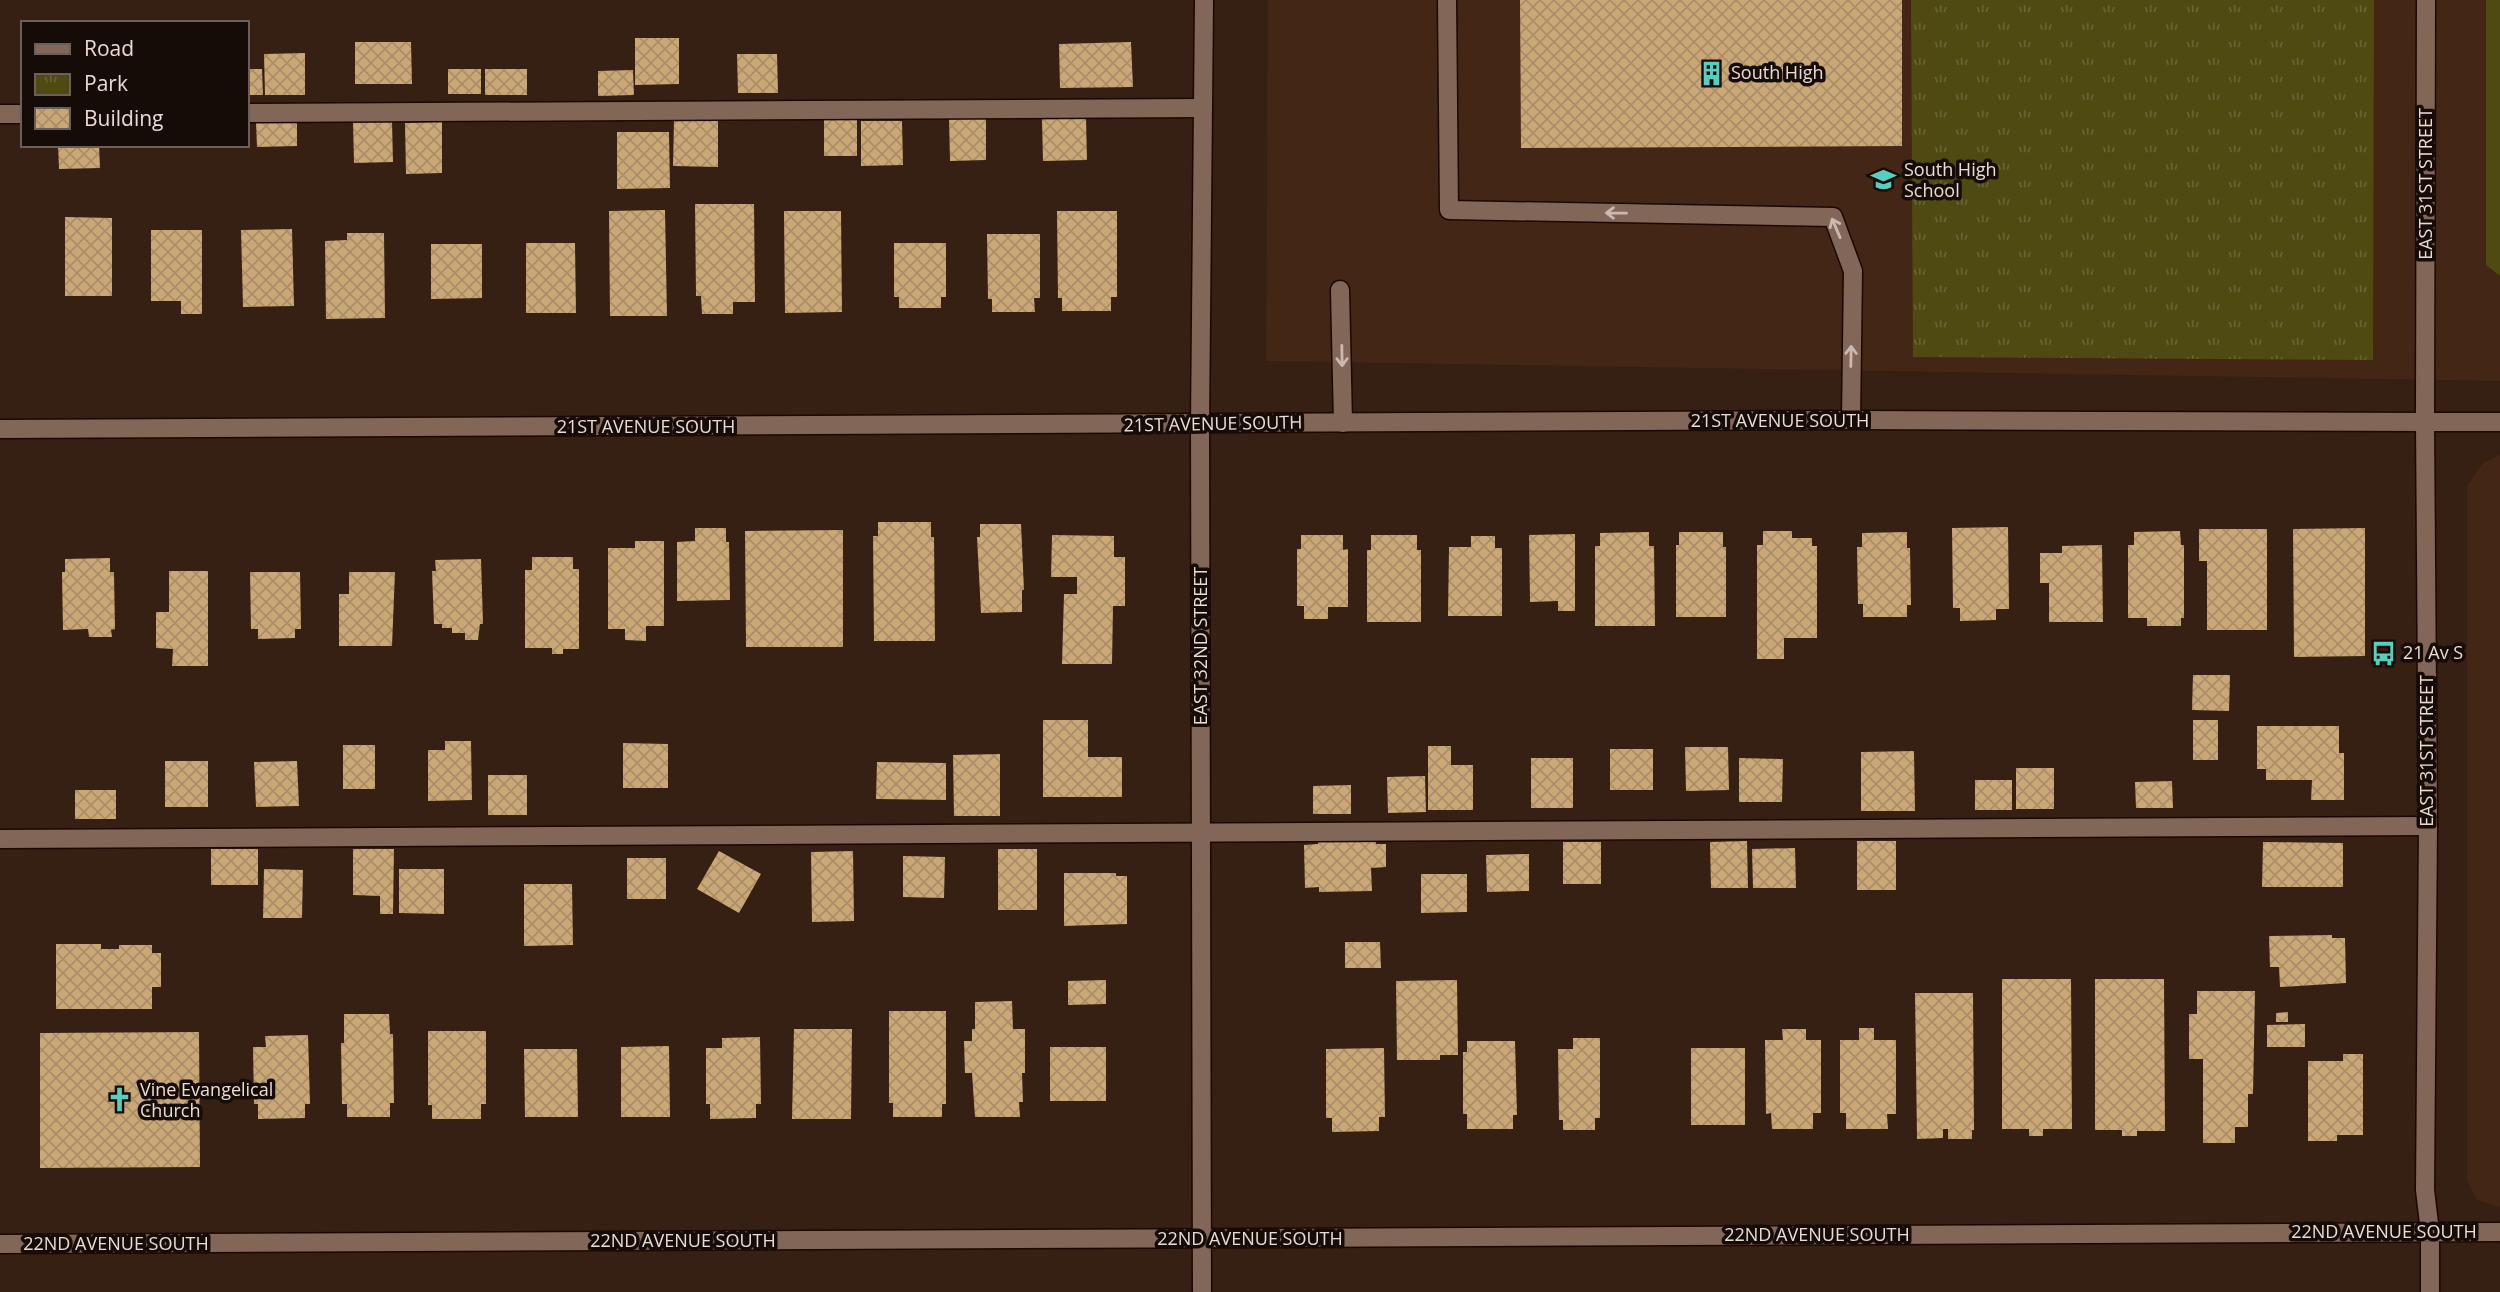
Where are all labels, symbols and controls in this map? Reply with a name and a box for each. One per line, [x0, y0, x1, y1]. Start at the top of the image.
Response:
legend [21, 21, 248, 147]
text: Road [84, 34, 134, 62]
building icon: South High [1697, 59, 1725, 87]
place label: South High [1731, 60, 1824, 84]
text: Park [84, 69, 128, 97]
text: Building [84, 104, 163, 132]
street label: EAST 31ST STREET [2413, 108, 2437, 260]
place label: South High School [1904, 157, 1997, 202]
school or university icon: South High School [1870, 166, 1898, 194]
one-way arrow [1605, 207, 1628, 220]
one-way arrow [1829, 217, 1842, 239]
one-way arrow [1335, 345, 1348, 368]
one-way arrow [1845, 345, 1858, 368]
street label: 21ST AVENUE SOUTH [1691, 408, 1869, 432]
street label: 21ST AVENUE SOUTH [1123, 409, 1303, 437]
street label: 21ST AVENUE SOUTH [557, 414, 735, 438]
street label: EAST 32ND STREET [1188, 567, 1212, 725]
bus stop icon: 21 Av S [2369, 639, 2397, 667]
place label: 21 Av S [2403, 640, 2463, 664]
street label: EAST 31ST STREET [2414, 675, 2438, 827]
place label: Vine Evangelical Church [140, 1077, 273, 1122]
church icon: Vine Evangelical Church [106, 1086, 134, 1114]
street label: 22ND AVENUE SOUTH [2291, 1219, 2477, 1243]
street label: 22ND AVENUE SOUTH [1724, 1222, 1910, 1246]
street label: 22ND AVENUE SOUTH [1157, 1226, 1343, 1250]
street label: 22ND AVENUE SOUTH [590, 1228, 776, 1252]
street label: 22ND AVENUE SOUTH [23, 1231, 209, 1255]

